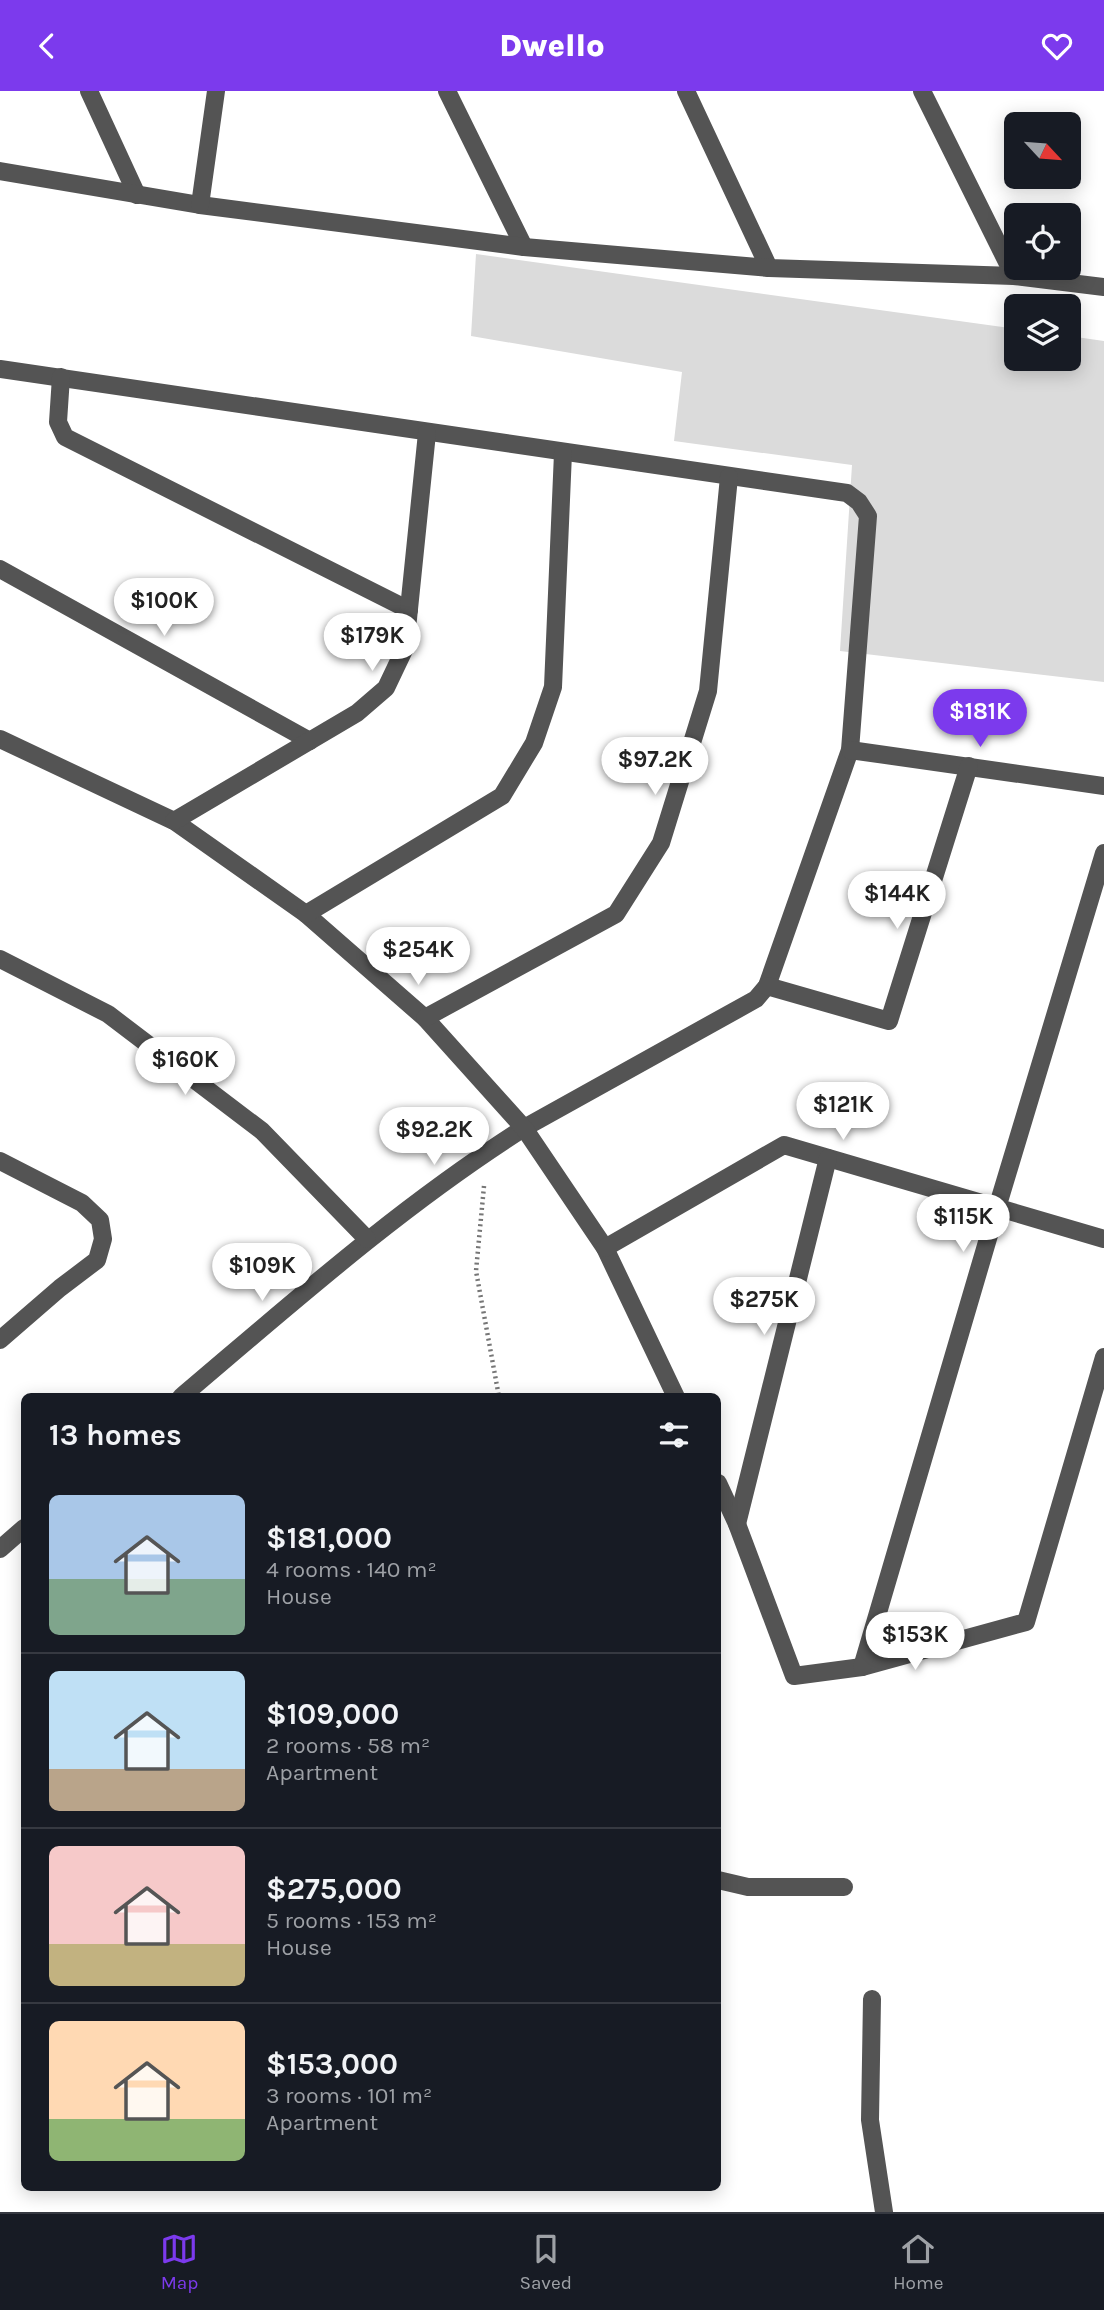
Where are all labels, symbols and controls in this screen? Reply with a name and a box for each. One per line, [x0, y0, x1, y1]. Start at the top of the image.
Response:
icon: back [28, 27, 66, 65]
text: Dwello [499, 27, 605, 64]
icon: heart [1038, 27, 1076, 65]
north arrow [1004, 112, 1082, 189]
map controls [1004, 112, 1081, 371]
button: locate [1004, 203, 1081, 280]
button: layers [1004, 294, 1081, 371]
pin: $100K [115, 579, 213, 638]
text: $100K [130, 587, 198, 614]
pin: $179K [323, 613, 421, 673]
text: $179K [340, 622, 404, 649]
pin: $181K [931, 689, 1029, 749]
text: $181K [949, 698, 1011, 725]
pin: $97.2K [598, 737, 712, 797]
text: $97.2K [617, 746, 693, 773]
pin: $144K [848, 871, 946, 931]
text: $144K [864, 880, 930, 907]
pin: $254K [369, 927, 467, 987]
text: $254K [382, 936, 454, 963]
pin: $160K [136, 1037, 234, 1097]
text: $160K [151, 1046, 219, 1073]
pin: $121K [794, 1083, 892, 1142]
text: $121K [812, 1091, 874, 1118]
pin: $92.2K [377, 1107, 491, 1167]
text: $92.2K [395, 1116, 473, 1143]
pin: $115K [914, 1195, 1012, 1254]
text: $115K [933, 1203, 993, 1230]
pin: $109K [213, 1243, 311, 1303]
text: $109K [228, 1252, 296, 1279]
pin: $275K [715, 1277, 813, 1337]
text: $275K [729, 1286, 799, 1313]
icon: filters [655, 1416, 693, 1454]
text: 13 homes [49, 1417, 182, 1453]
text: $181,000 [266, 1520, 392, 1556]
icon: home [105, 1523, 189, 1607]
text: 4 rooms · 140 m² [266, 1556, 437, 1583]
text: House [266, 1583, 332, 1610]
pin: $153K [866, 1613, 964, 1672]
text: $153K [882, 1621, 948, 1648]
text: $109,000 [266, 1696, 399, 1732]
icon: home [105, 1699, 189, 1783]
text: 2 rooms · 58 m² [266, 1732, 430, 1759]
text: Apartment [266, 1759, 378, 1786]
text: $275,000 [266, 1871, 402, 1907]
icon: home [105, 1874, 189, 1958]
text: 5 rooms · 153 m² [266, 1907, 437, 1934]
text: House [266, 1934, 332, 1961]
text: $153,000 [266, 2046, 398, 2082]
icon: home [105, 2049, 189, 2133]
text: 3 rooms · 101 m² [266, 2082, 432, 2109]
text: Apartment [266, 2109, 378, 2136]
tab: Map [160, 2230, 198, 2294]
tab: Saved [519, 2230, 572, 2294]
tab: Home [893, 2230, 944, 2294]

